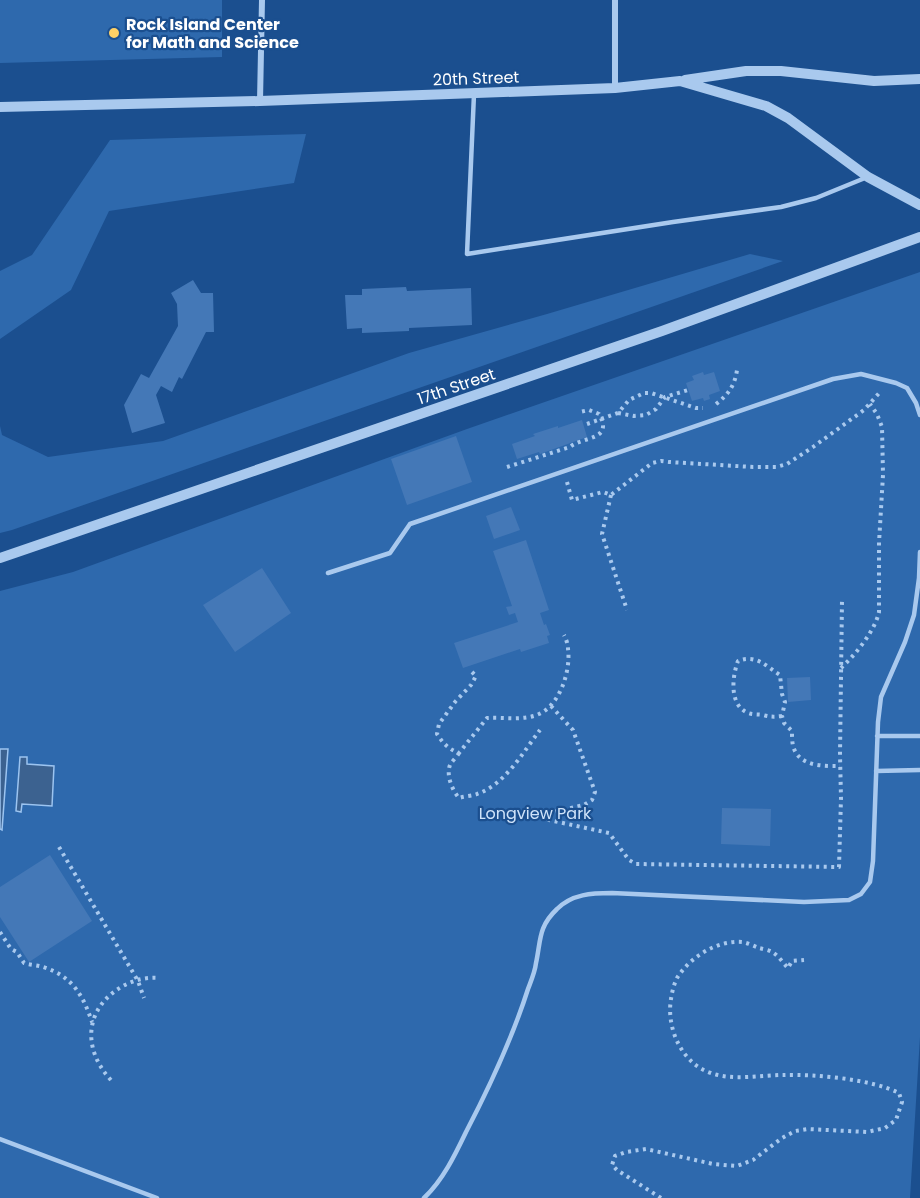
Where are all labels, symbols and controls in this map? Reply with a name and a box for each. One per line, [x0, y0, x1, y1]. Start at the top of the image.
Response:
place label: Rock Island Center for Math and Science [126, 13, 299, 54]
marker: Rock Island Center for Math and Science [107, 26, 121, 40]
street label: 20th Street [432, 65, 520, 92]
street label: 17th Street [414, 362, 498, 411]
park label: Longview Park [479, 802, 592, 825]

